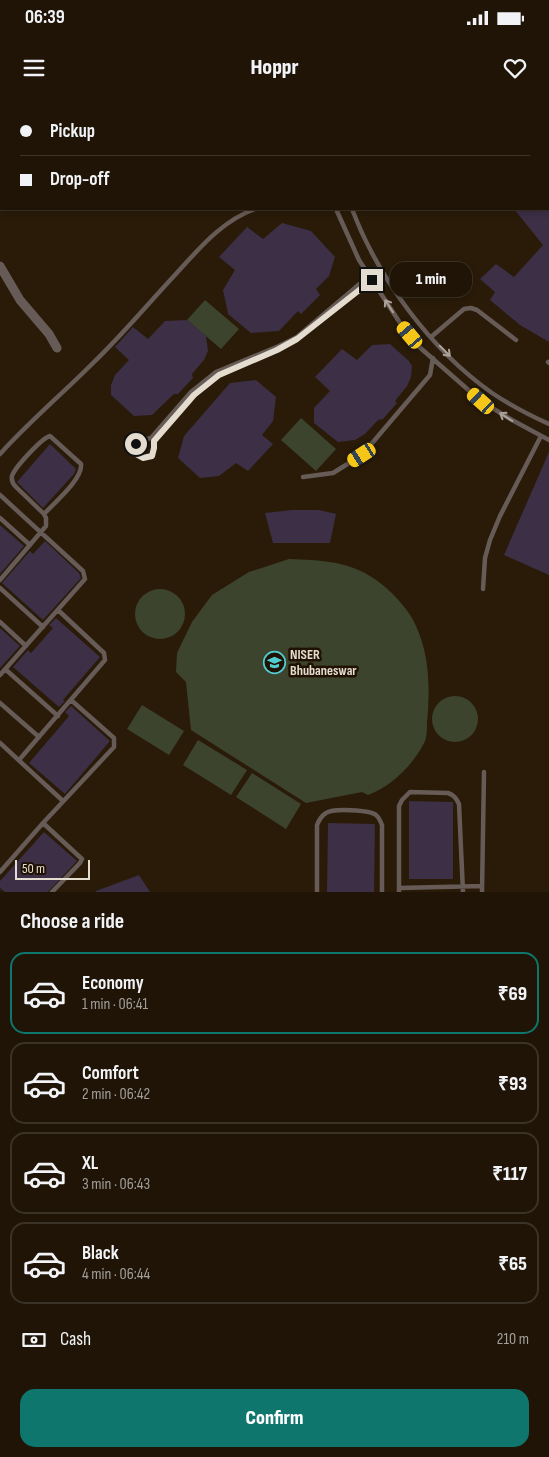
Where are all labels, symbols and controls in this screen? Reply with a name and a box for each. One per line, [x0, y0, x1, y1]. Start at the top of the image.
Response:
text: 06:39 [25, 6, 65, 29]
icon: menu [20, 54, 48, 82]
text: Hoppr [250, 54, 299, 81]
icon: heart [501, 54, 529, 82]
text: Pickup [50, 120, 95, 143]
text: Drop-off [50, 168, 110, 191]
callout: 1 min [390, 262, 472, 298]
route end [361, 269, 383, 291]
text: 1 min [416, 270, 446, 289]
one-way arrow [384, 300, 394, 314]
car [394, 319, 425, 351]
one-way arrow [438, 345, 451, 357]
car [464, 385, 497, 417]
one-way arrow [500, 411, 514, 421]
route start [125, 433, 147, 455]
car [345, 441, 378, 469]
place label: NISER Bhubaneswar [290, 646, 357, 679]
school or university icon: NISER Bhubaneswar [262, 650, 286, 674]
scale bar [15, 857, 90, 880]
text: 50 m [22, 860, 45, 877]
text: Choose a ride [20, 908, 124, 935]
icon: car [22, 971, 67, 1016]
text: Economy [82, 972, 144, 995]
text: ₹69 [498, 983, 527, 1006]
text: 1 min · 06:41 [82, 995, 148, 1014]
icon: car [22, 1061, 67, 1106]
text: Comfort [82, 1062, 139, 1085]
text: ₹93 [498, 1073, 527, 1096]
text: 2 min · 06:42 [82, 1085, 150, 1104]
icon: car [22, 1151, 67, 1196]
text: XL [82, 1152, 98, 1175]
text: ₹117 [492, 1163, 527, 1186]
text: 3 min · 06:43 [82, 1175, 150, 1194]
icon: car [22, 1241, 67, 1286]
text: Black [82, 1242, 119, 1265]
text: ₹65 [498, 1253, 527, 1276]
text: 4 min · 06:44 [82, 1265, 150, 1284]
icon: cash [20, 1326, 48, 1354]
text: Cash [60, 1328, 91, 1351]
text: 210 m [497, 1330, 529, 1349]
button: Confirm [20, 1389, 529, 1447]

